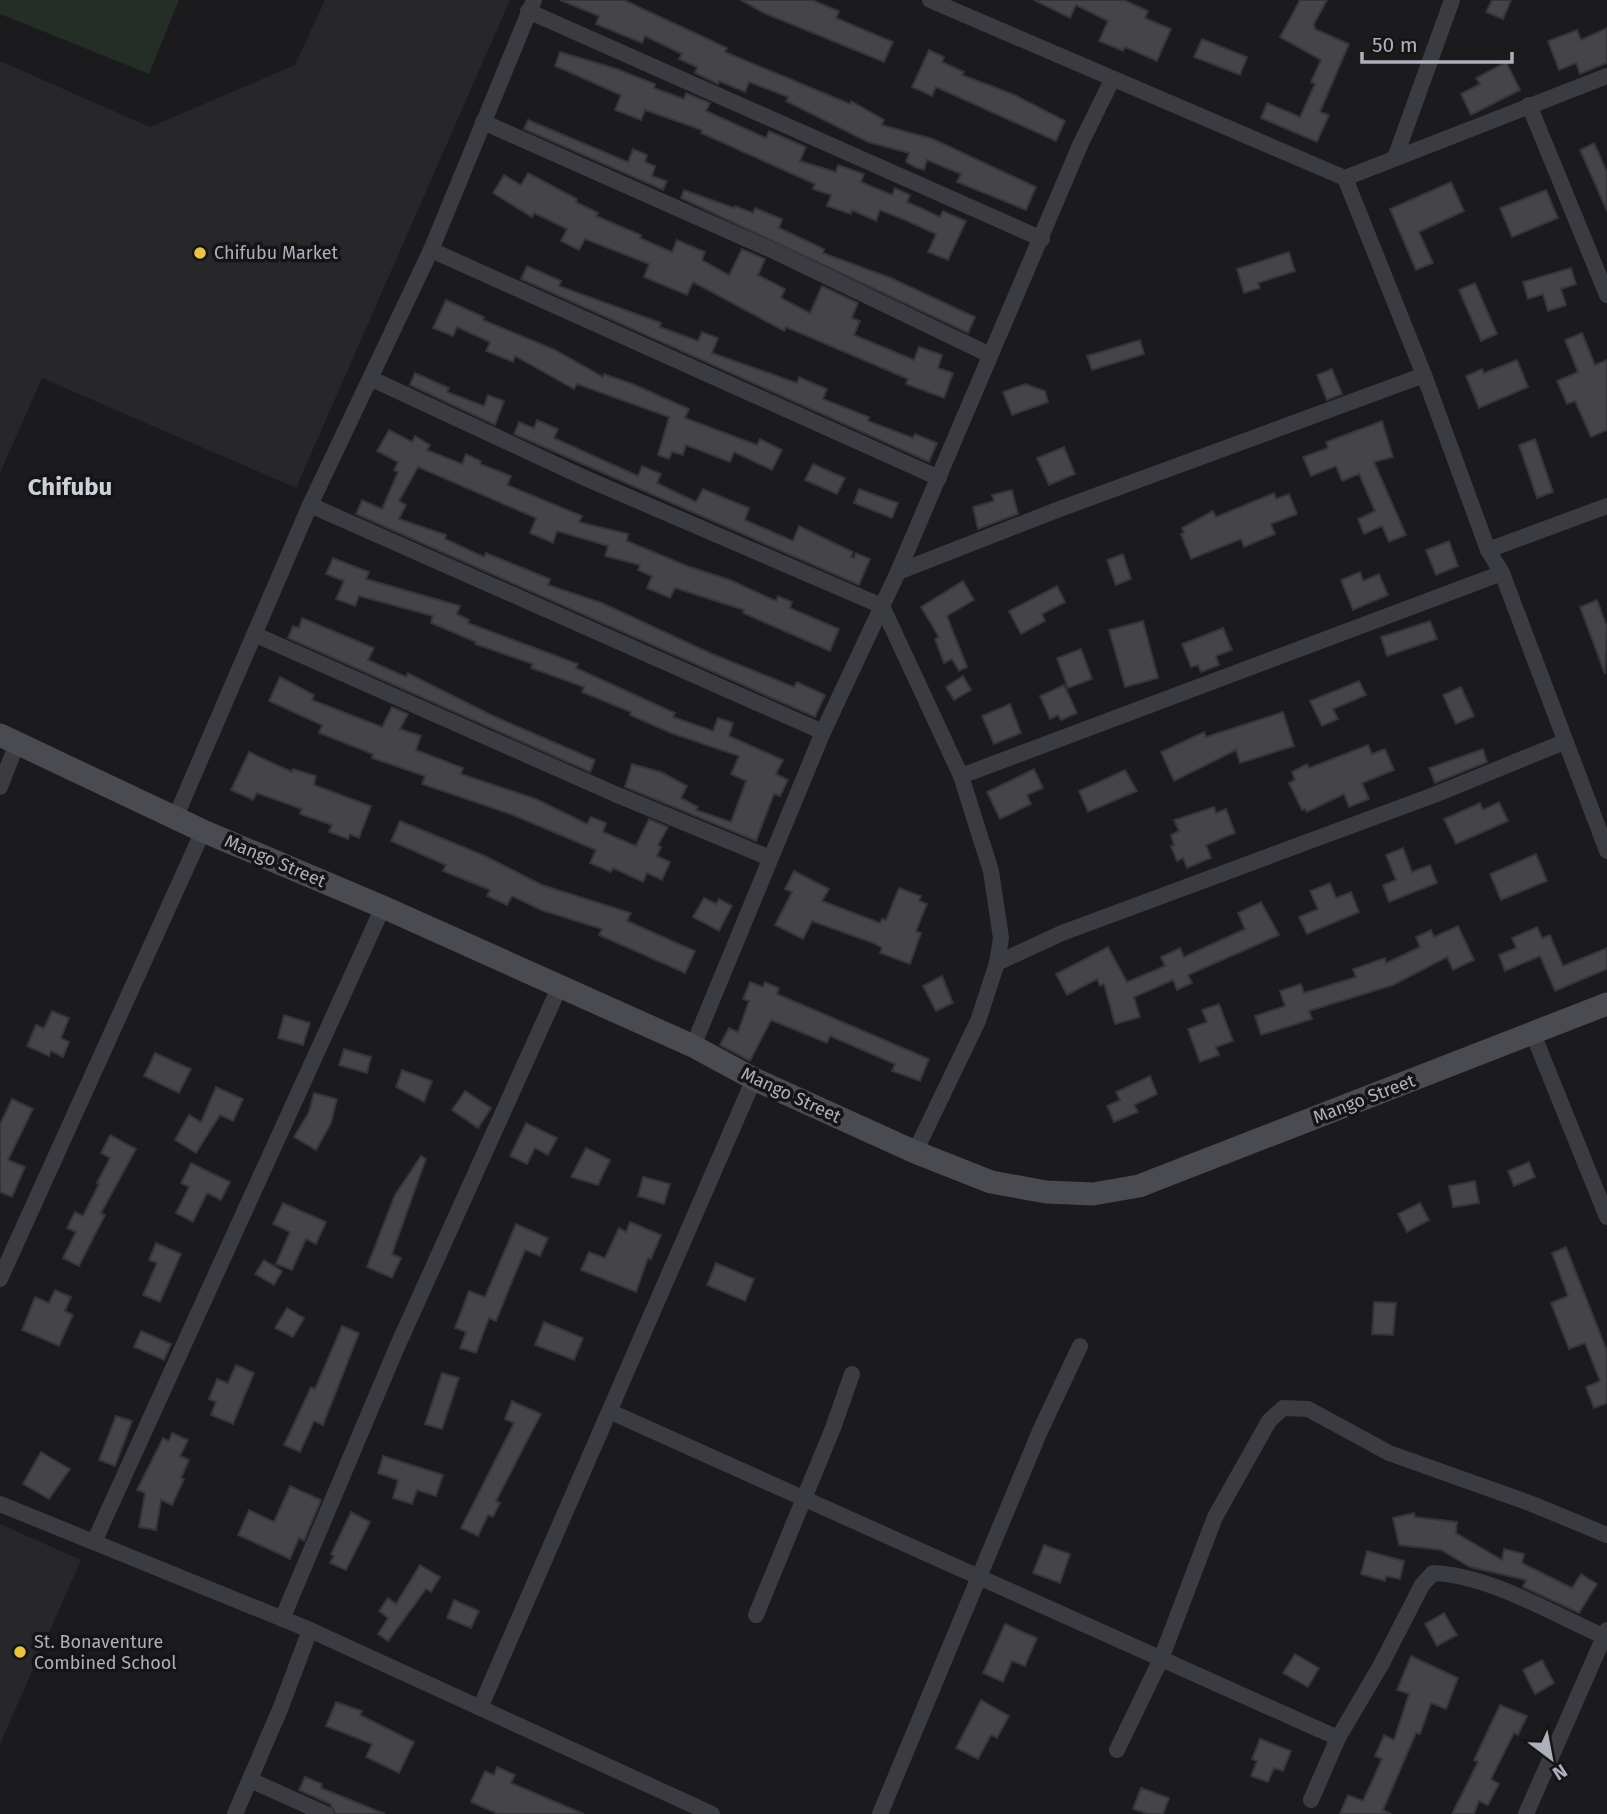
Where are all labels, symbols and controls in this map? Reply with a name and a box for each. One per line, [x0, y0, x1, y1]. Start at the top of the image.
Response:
scale bar [1362, 21, 1512, 65]
text: 50 m [1372, 32, 1418, 58]
place label: Chifubu Market [214, 242, 339, 264]
marker: Chifubu Market [192, 245, 208, 261]
district label: Chifubu [28, 473, 112, 501]
street label: Mango Street [221, 830, 329, 892]
street label: Mango Street [738, 1062, 845, 1128]
street label: Mango Street [1310, 1069, 1419, 1129]
place label: St. Bonaventure Combined School [34, 1631, 177, 1674]
marker: St. Bonaventure Combined School [12, 1644, 28, 1660]
north arrow [1516, 1723, 1586, 1793]
text: N [1548, 1759, 1571, 1785]

